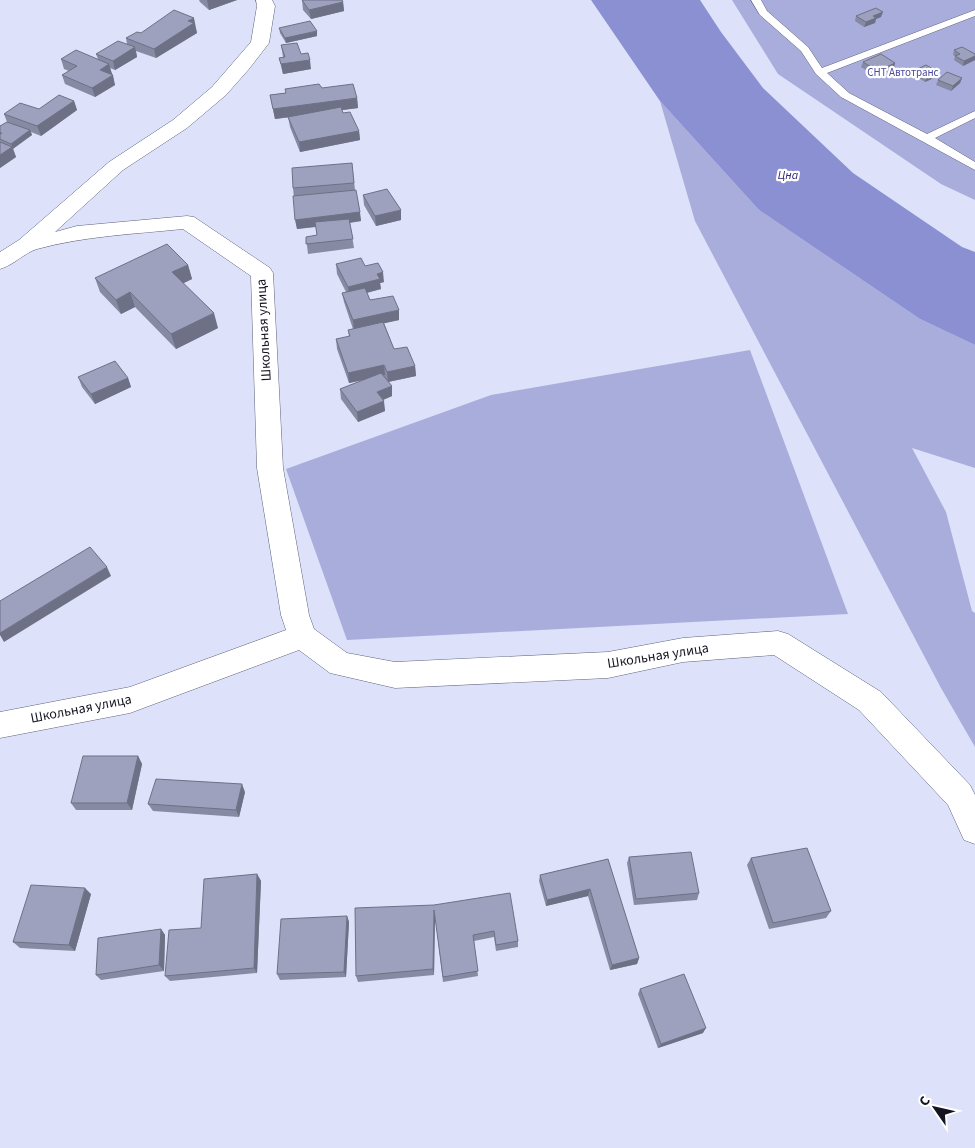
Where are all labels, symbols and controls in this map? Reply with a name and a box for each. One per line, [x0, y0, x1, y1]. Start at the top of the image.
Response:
park label: СНТ Автотранс [867, 65, 939, 80]
water label: Цна [778, 167, 799, 184]
street label: Школьная улица [251, 278, 277, 382]
street label: Школьная улица [606, 638, 710, 674]
street label: Школьная улица [29, 689, 133, 729]
north arrow [910, 1083, 960, 1133]
text: С [914, 1092, 936, 1110]

